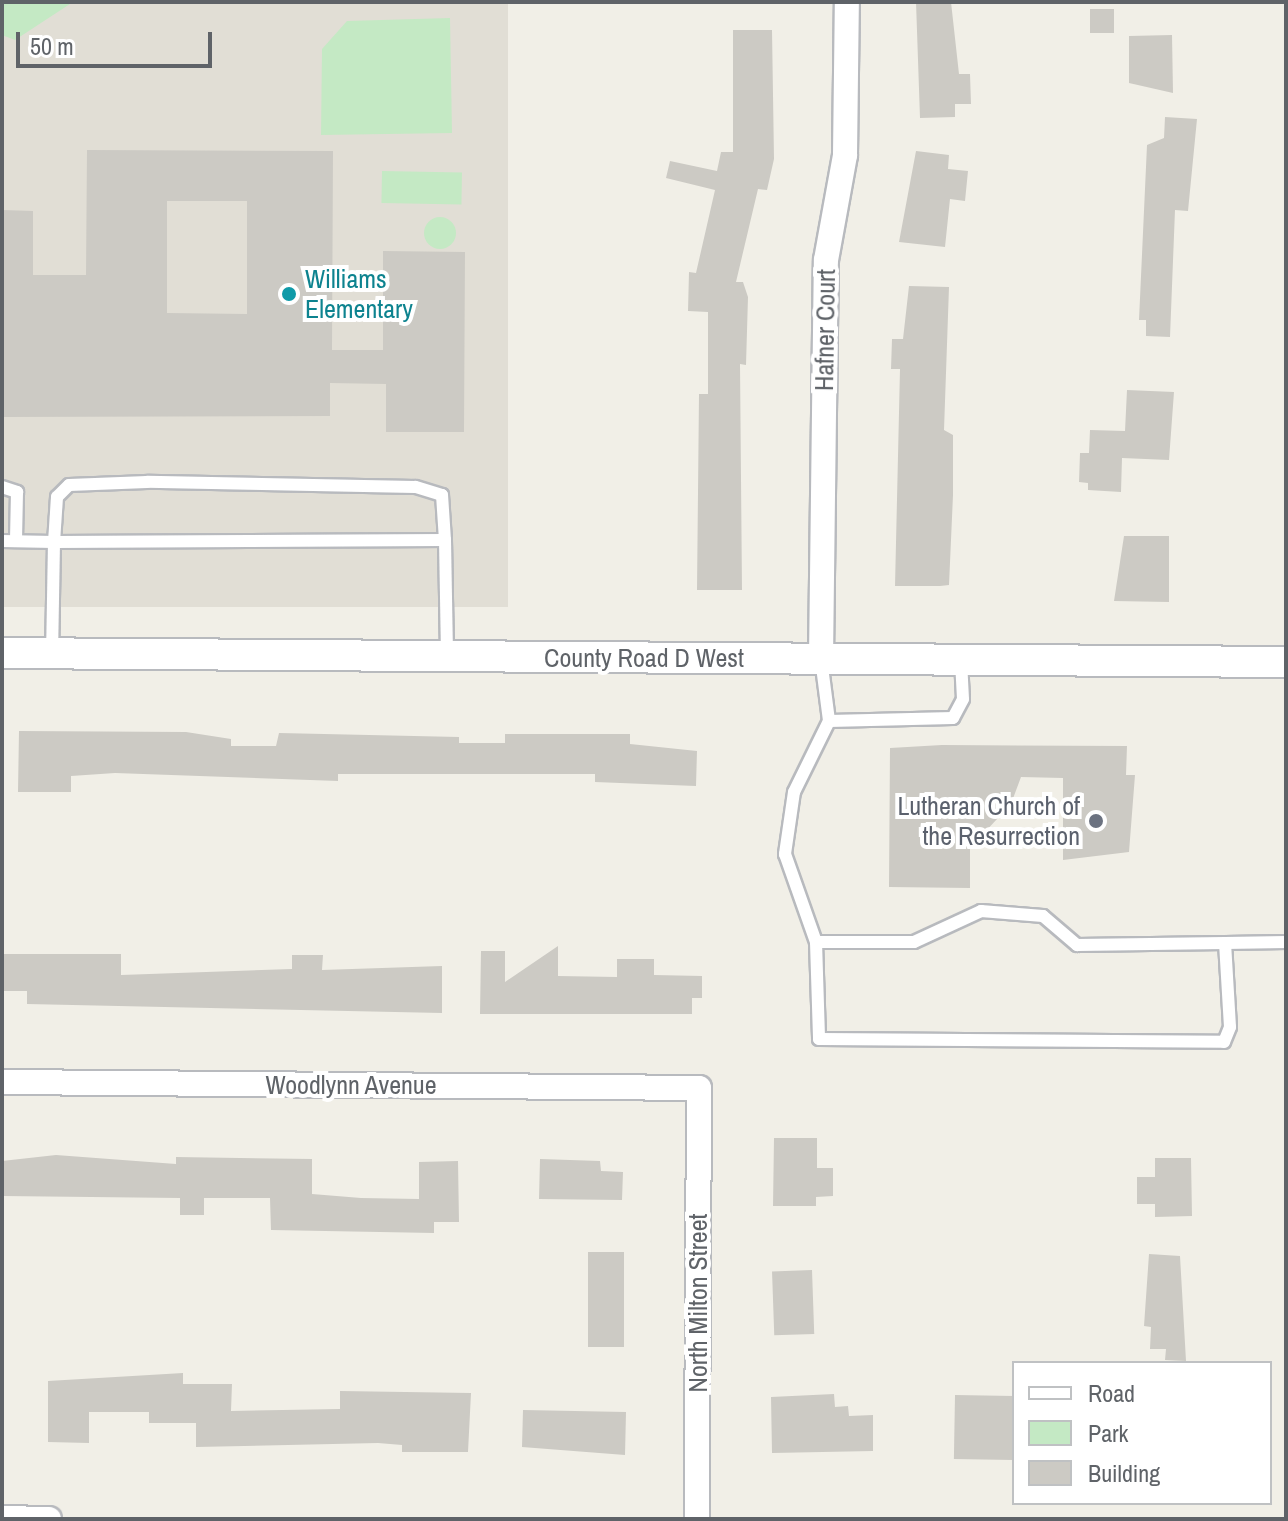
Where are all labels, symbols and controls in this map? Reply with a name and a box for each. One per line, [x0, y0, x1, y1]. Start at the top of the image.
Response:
scale bar [20, 16, 216, 66]
text: 50 m [30, 30, 74, 62]
place label: Williams Elementary [305, 263, 413, 324]
street label: Hafner Court [808, 269, 842, 391]
marker: Williams Elementary [280, 285, 298, 303]
street label: County Road D West [544, 642, 744, 674]
place label: Lutheran Church of the Resurrection [897, 790, 1080, 852]
marker: Lutheran Church of the Resurrection [1087, 812, 1105, 830]
street label: Woodlynn Avenue [265, 1069, 437, 1101]
street label: North Milton Street [682, 1214, 714, 1392]
legend [1012, 1361, 1272, 1505]
text: Road [1088, 1377, 1135, 1409]
text: Park [1088, 1417, 1128, 1449]
text: Building [1088, 1457, 1160, 1489]

